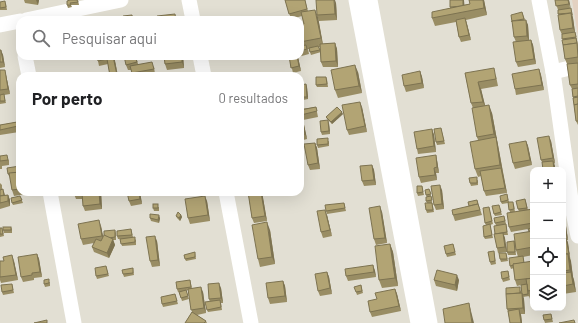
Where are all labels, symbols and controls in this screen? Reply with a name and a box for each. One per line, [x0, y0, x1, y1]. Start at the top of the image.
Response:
search box [16, 16, 304, 60]
icon: search [30, 27, 52, 49]
text: Pesquisar aqui [62, 29, 157, 47]
text: Por perto [32, 88, 102, 108]
text: 0 resultados [219, 90, 288, 106]
map controls [530, 167, 566, 311]
button: + [530, 167, 566, 203]
button: − [530, 203, 566, 239]
button: locate [530, 239, 566, 275]
button: layers [530, 275, 566, 311]

